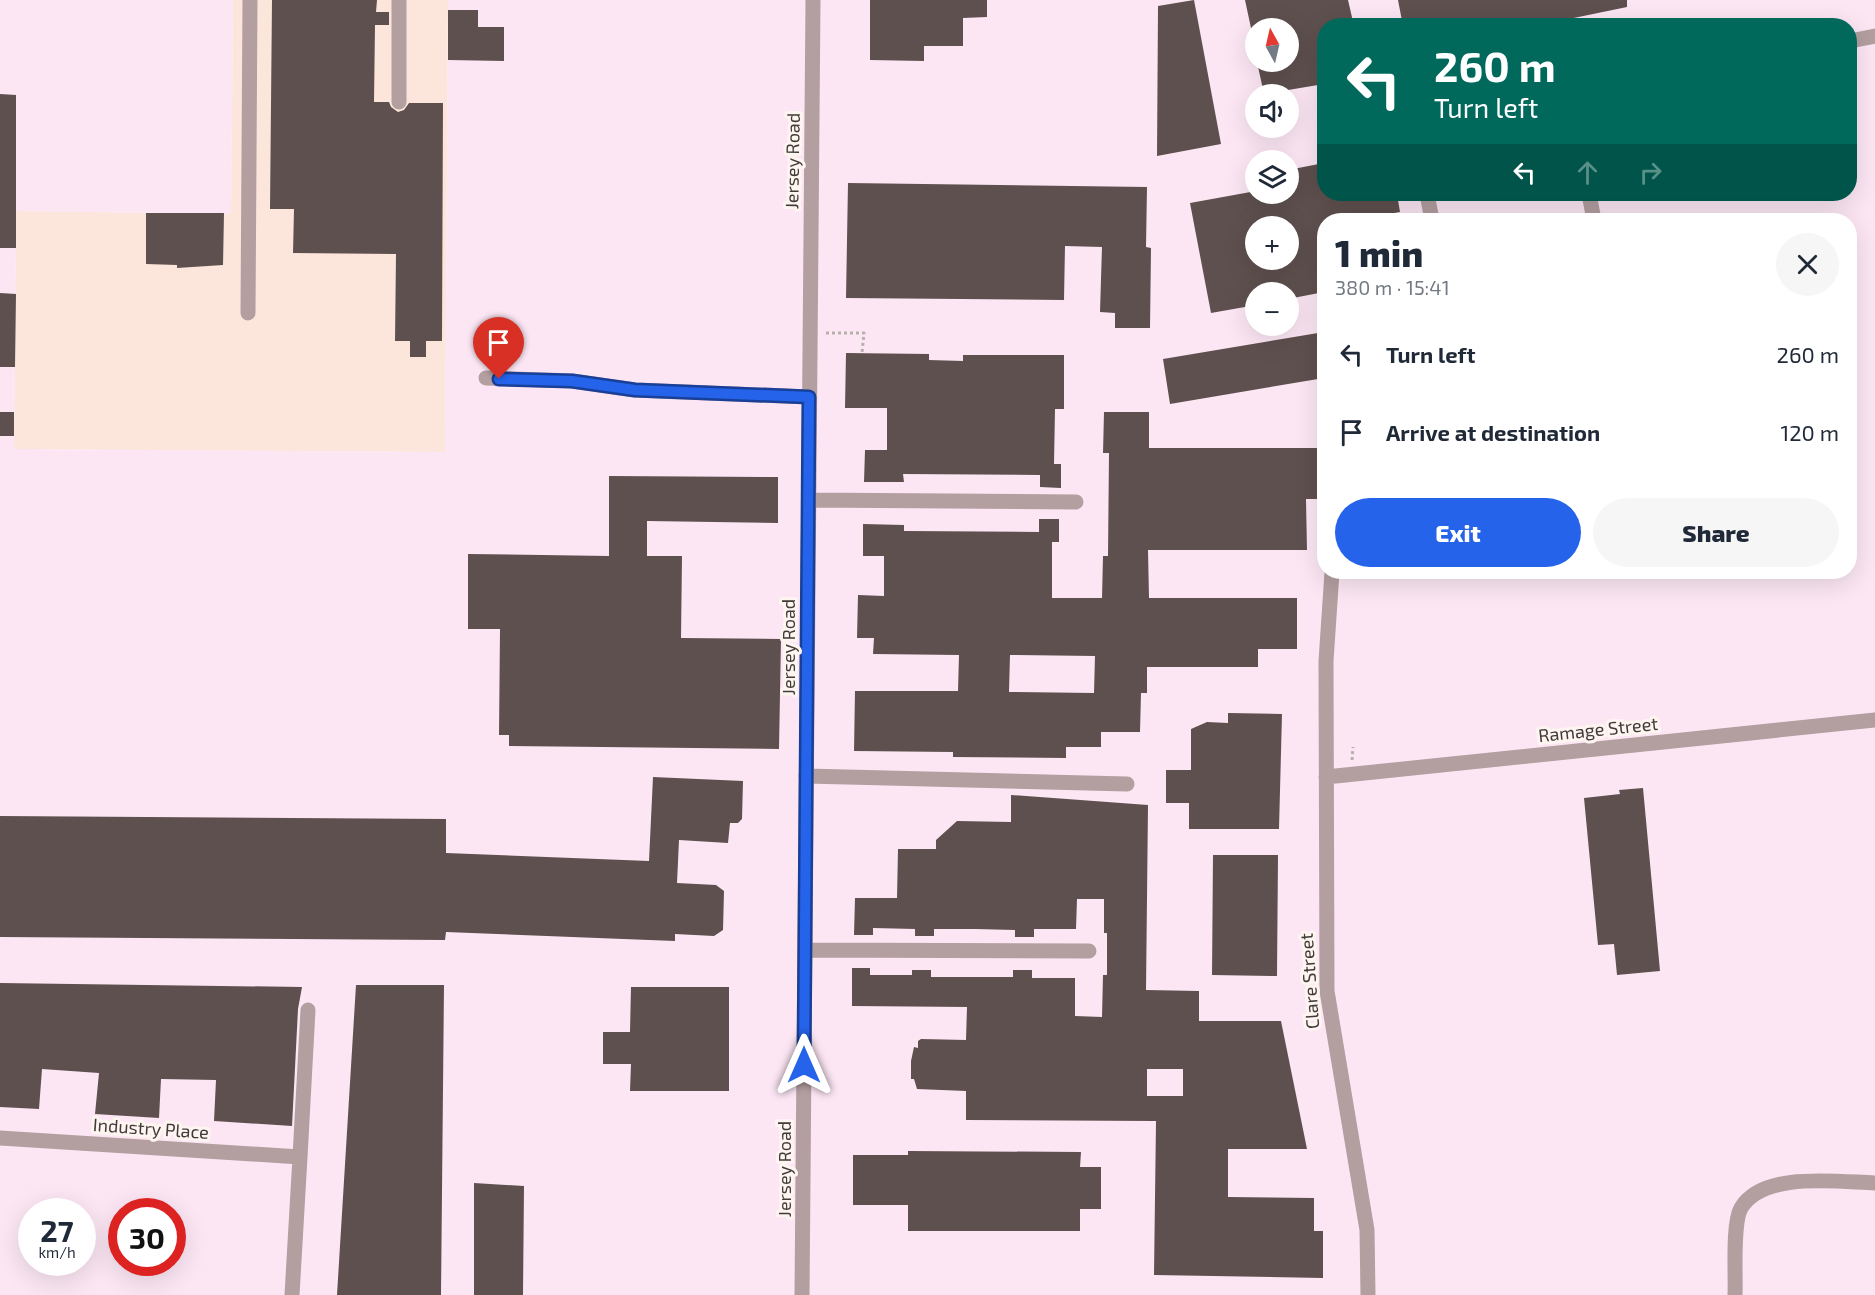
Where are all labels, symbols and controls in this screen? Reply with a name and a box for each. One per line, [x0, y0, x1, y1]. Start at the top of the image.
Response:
north arrow [1245, 18, 1299, 72]
map controls [1245, 18, 1299, 336]
text: 260 m [1434, 40, 1556, 90]
icon: left [1335, 42, 1413, 120]
button: sound [1245, 84, 1299, 138]
text: Turn left [1434, 91, 1538, 123]
street label: Jersey Road [780, 113, 804, 209]
button: layers [1245, 150, 1299, 204]
icon: left [1508, 156, 1541, 189]
icon: ahead [1571, 156, 1604, 189]
icon: right [1634, 156, 1667, 189]
button: + [1245, 216, 1299, 270]
text: 1 min [1335, 231, 1423, 274]
button: close [1776, 233, 1839, 296]
text: 380 m · 15:41 [1335, 275, 1450, 299]
button: − [1245, 282, 1299, 336]
pin [473, 317, 524, 379]
icon: arrive [482, 326, 515, 359]
icon: left [1335, 338, 1368, 371]
text: Turn left [1386, 341, 1475, 367]
text: 260 m [1777, 341, 1839, 367]
icon: arrive [1335, 416, 1368, 449]
text: Arrive at destination [1386, 419, 1600, 445]
text: 120 m [1780, 419, 1839, 445]
button: Exit [1335, 498, 1581, 567]
button: Share [1593, 498, 1839, 567]
street label: Jersey Road [777, 599, 799, 695]
street label: Ramage Street [1537, 712, 1659, 746]
street label: Clare Street [1295, 932, 1323, 1030]
position arrow [772, 1033, 836, 1097]
street label: Industry Place [92, 1113, 210, 1143]
street label: Jersey Road [773, 1121, 795, 1217]
speed limit sign: 30 [108, 1198, 186, 1276]
text: 27 [40, 1212, 74, 1248]
text: km/h [38, 1243, 76, 1261]

